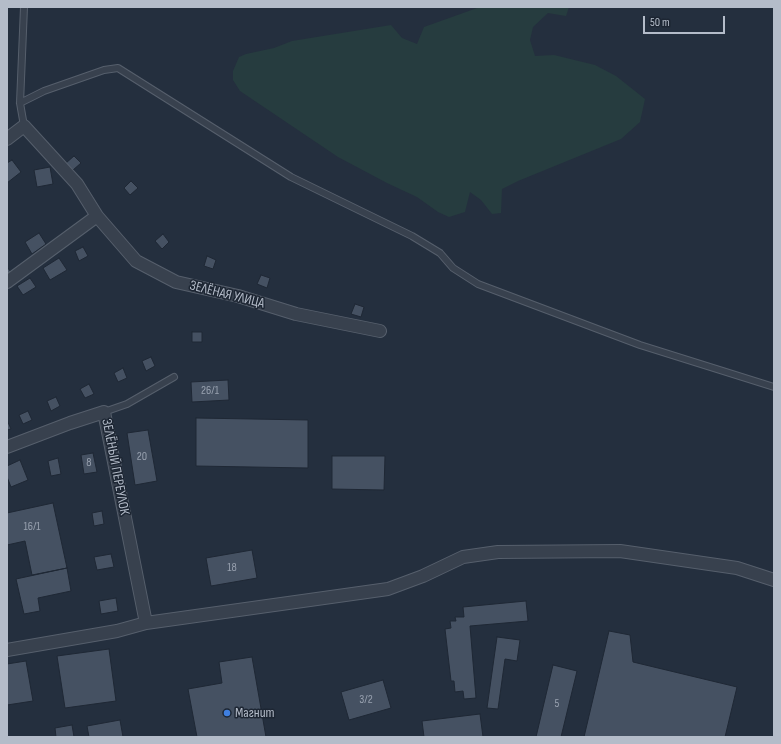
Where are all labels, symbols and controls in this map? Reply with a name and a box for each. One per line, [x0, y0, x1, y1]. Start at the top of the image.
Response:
scale bar [645, 8, 727, 34]
text: 50 m [650, 15, 670, 30]
street label: ЗЕЛЁНАЯ УЛИЦА [188, 278, 266, 312]
house number: 26/1 [201, 384, 219, 398]
street label: ЗЕЛЁНЫЙ ПЕРЕУЛОК [97, 417, 133, 517]
house number: 20 [137, 450, 147, 464]
house number: 8 [86, 456, 92, 470]
house number: 16/1 [23, 520, 41, 534]
house number: 18 [227, 561, 237, 575]
house number: 3/2 [359, 693, 373, 707]
house number: 5 [555, 697, 559, 711]
place label: Магнит [235, 705, 275, 721]
marker: Магнит [222, 708, 232, 718]

